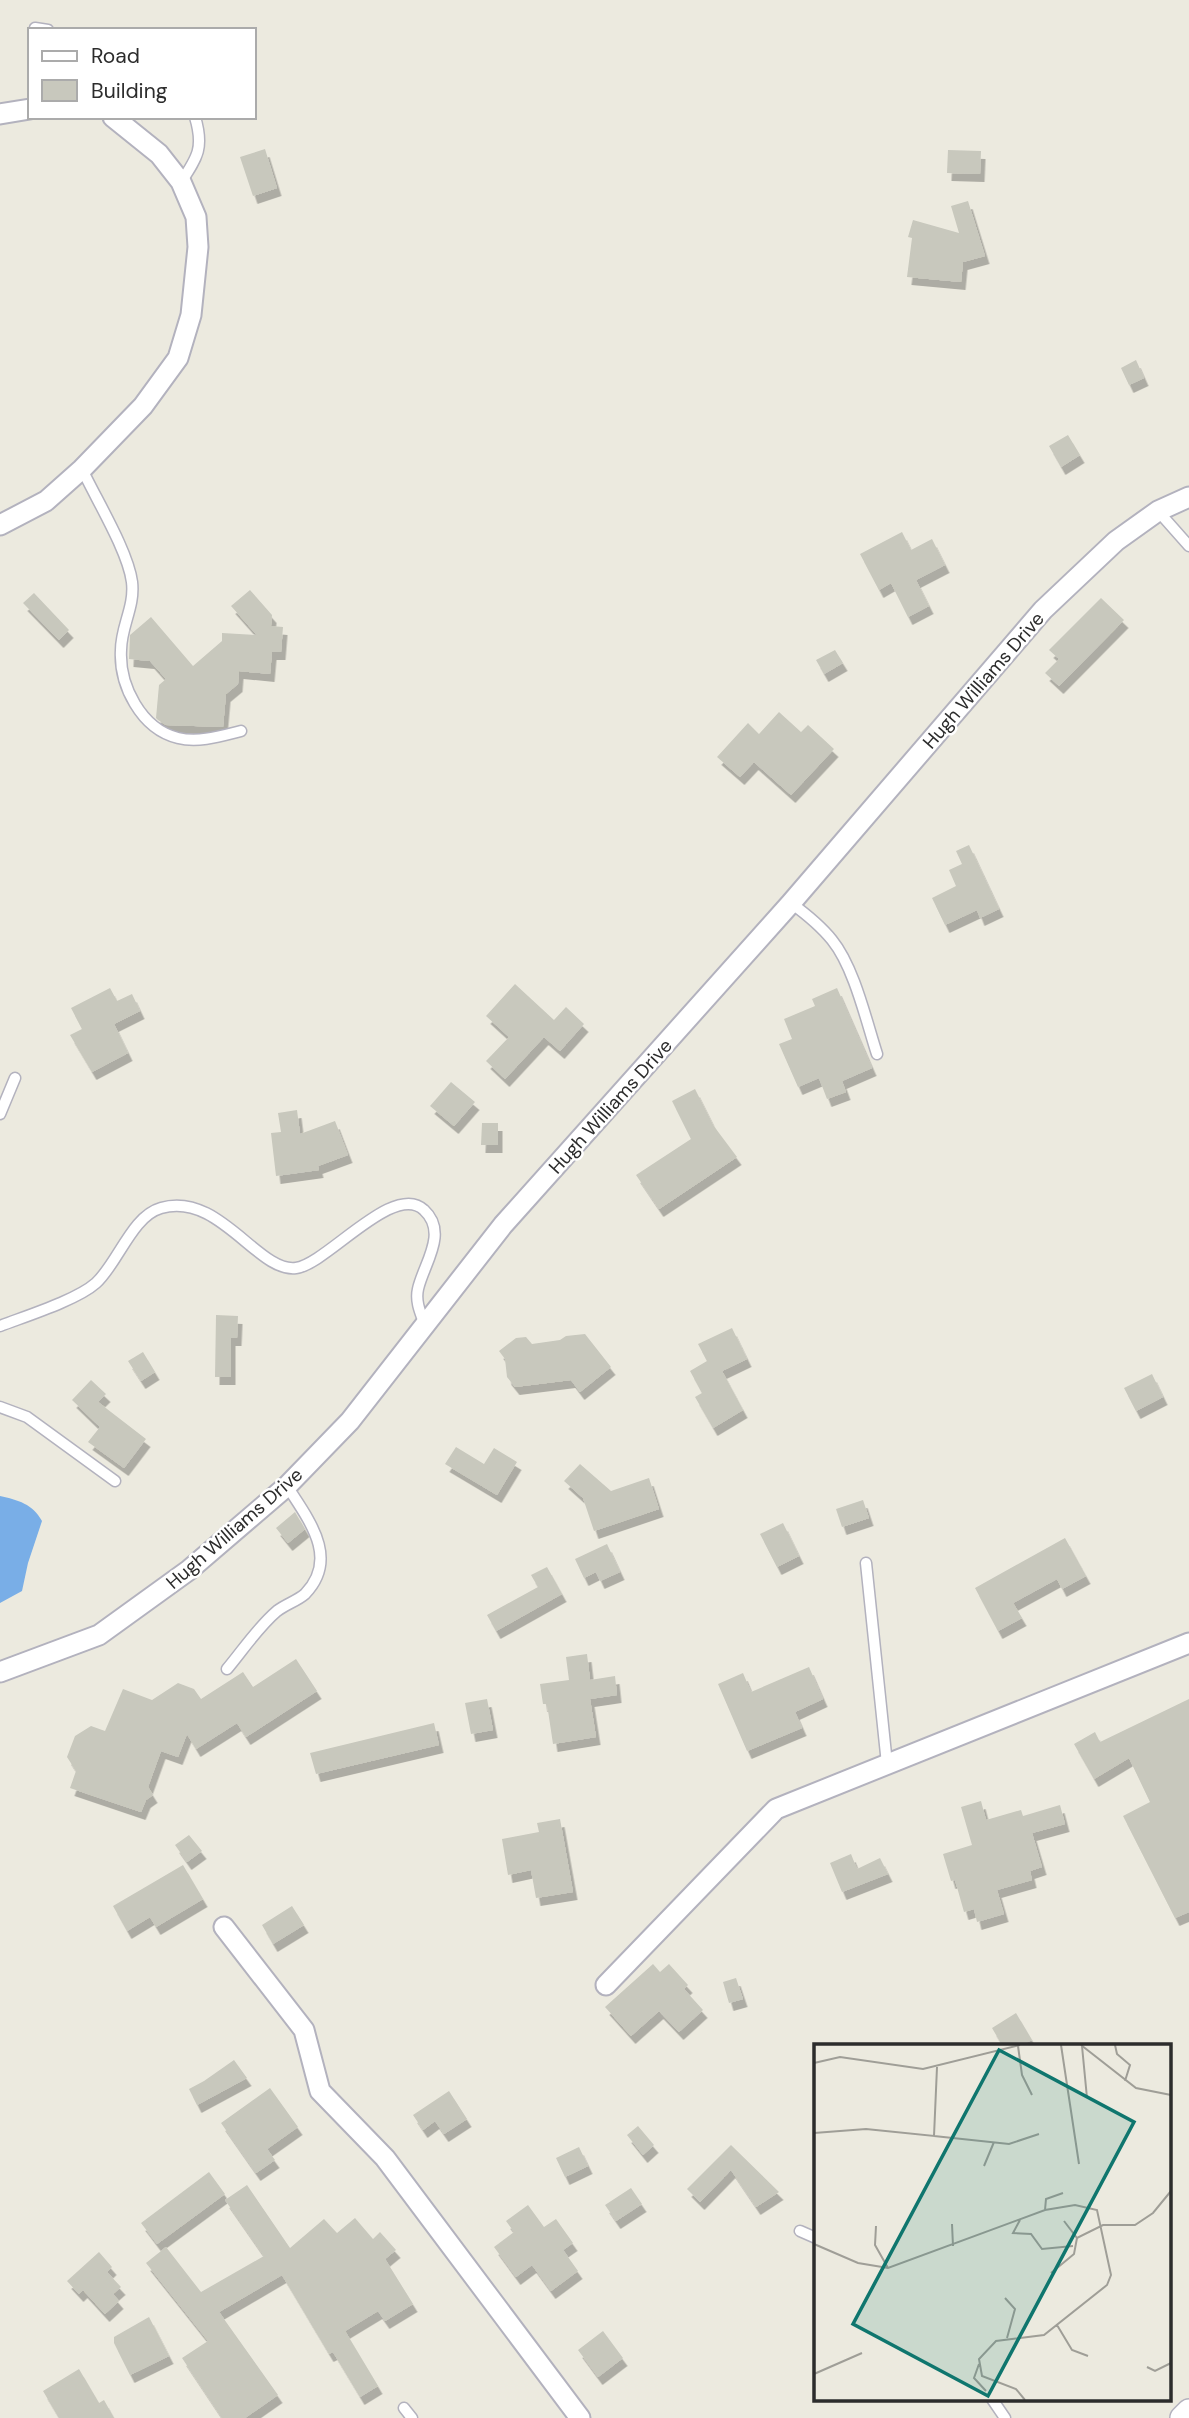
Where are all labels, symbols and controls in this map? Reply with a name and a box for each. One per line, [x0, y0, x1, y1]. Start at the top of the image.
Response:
legend [28, 28, 256, 119]
text: Road [91, 42, 140, 70]
text: Building [91, 77, 168, 105]
street label: Hugh Williams Drive [917, 607, 1050, 754]
street label: Hugh Williams Drive [543, 1034, 678, 1179]
street label: Hugh Williams Drive [161, 1462, 308, 1595]
inset map [814, 2044, 1172, 2400]

